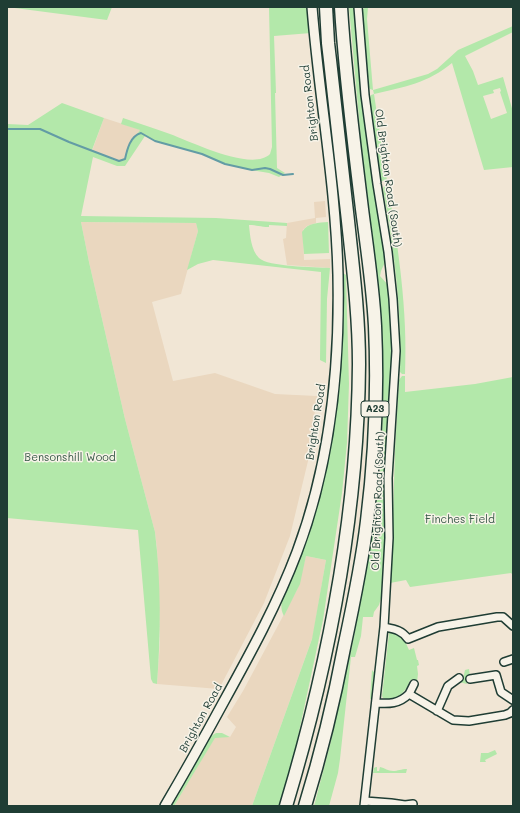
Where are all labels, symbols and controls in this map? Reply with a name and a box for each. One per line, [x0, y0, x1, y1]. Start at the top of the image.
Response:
street label: Brighton Road [299, 64, 321, 142]
street label: Old Brighton Road (South) [372, 108, 404, 248]
street label: Brighton Road [303, 383, 329, 461]
road number: A23 [361, 401, 389, 417]
street label: Old Brighton Road (South) [369, 431, 387, 571]
park label: Bensonshill Wood [24, 451, 116, 465]
park label: Finches Field [425, 513, 495, 527]
street label: Brighton Road [177, 681, 225, 755]

